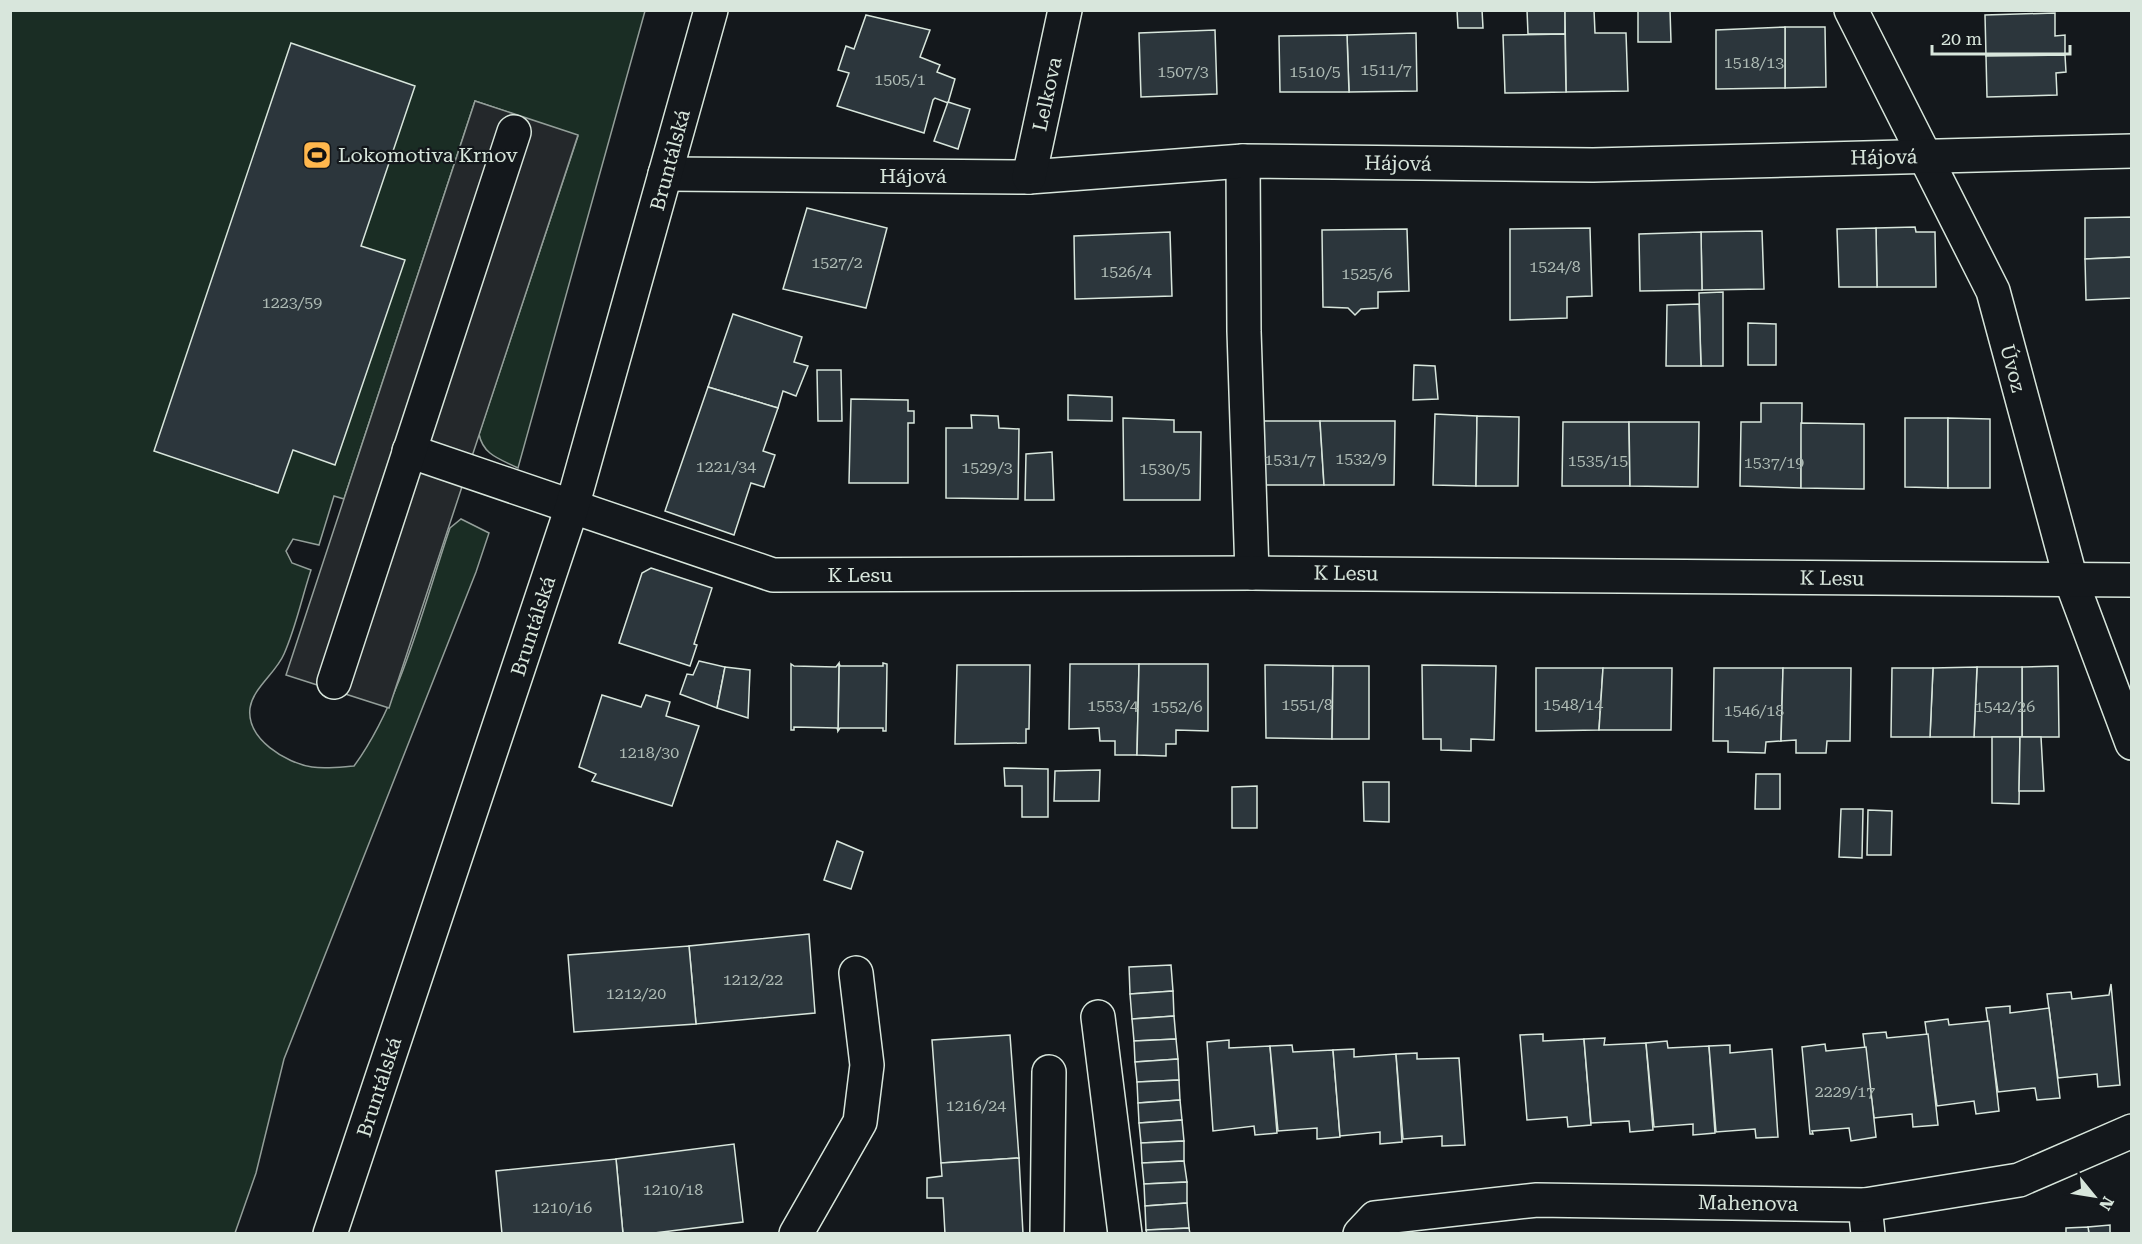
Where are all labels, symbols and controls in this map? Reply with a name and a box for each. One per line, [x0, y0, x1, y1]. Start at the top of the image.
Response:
scale bar [1932, 18, 2070, 56]
text: 20 m [1941, 28, 1982, 49]
house number: 1518/13 [1724, 53, 1784, 72]
street label: Lelkova [1027, 54, 1067, 133]
house number: 1511/7 [1360, 60, 1412, 79]
house number: 1507/3 [1157, 62, 1209, 81]
house number: 1510/5 [1289, 62, 1341, 81]
house number: 1505/1 [874, 70, 926, 89]
street label: Bruntálská [645, 107, 695, 213]
sports icon: Lokomotiva Krnov [301, 139, 333, 171]
place label: Lokomotiva Krnov [338, 143, 518, 167]
street label: Hájová [1850, 144, 1918, 170]
street label: Hájová [1364, 150, 1432, 176]
street label: Hájová [879, 164, 947, 188]
house number: 1527/2 [811, 253, 863, 272]
house number: 1524/8 [1529, 257, 1581, 276]
house number: 1526/4 [1100, 262, 1152, 281]
house number: 1525/6 [1341, 264, 1393, 283]
house number: 1223/59 [262, 293, 322, 312]
street label: Úvoz [1995, 341, 2031, 395]
house number: 1532/9 [1335, 449, 1387, 468]
house number: 1531/7 [1264, 450, 1316, 469]
house number: 1535/15 [1568, 451, 1628, 470]
house number: 1537/19 [1744, 453, 1804, 472]
house number: 1221/34 [696, 457, 756, 476]
house number: 1529/3 [961, 458, 1013, 477]
house number: 1530/5 [1139, 459, 1191, 478]
street label: K Lesu [1313, 560, 1379, 586]
street label: K Lesu [828, 563, 893, 587]
street label: K Lesu [1799, 565, 1865, 591]
street label: Bruntálská [506, 573, 560, 679]
house number: 1551/8 [1281, 695, 1333, 714]
house number: 1548/14 [1543, 695, 1603, 714]
house number: 1553/4 [1087, 696, 1139, 715]
house number: 1552/6 [1151, 697, 1203, 716]
house number: 1542/26 [1975, 697, 2035, 716]
house number: 1546/18 [1724, 701, 1784, 720]
house number: 1218/30 [619, 743, 679, 762]
house number: 1212/22 [723, 970, 783, 989]
house number: 1212/20 [606, 984, 666, 1003]
street label: Bruntálská [352, 1034, 406, 1140]
house number: 2229/17 [1815, 1082, 1875, 1101]
house number: 1216/24 [946, 1096, 1006, 1115]
north arrow [2064, 1166, 2124, 1226]
house number: 1210/18 [643, 1180, 703, 1199]
street label: Mahenova [1698, 1190, 1799, 1216]
text: N [2095, 1193, 2118, 1213]
house number: 1210/16 [532, 1198, 592, 1217]

